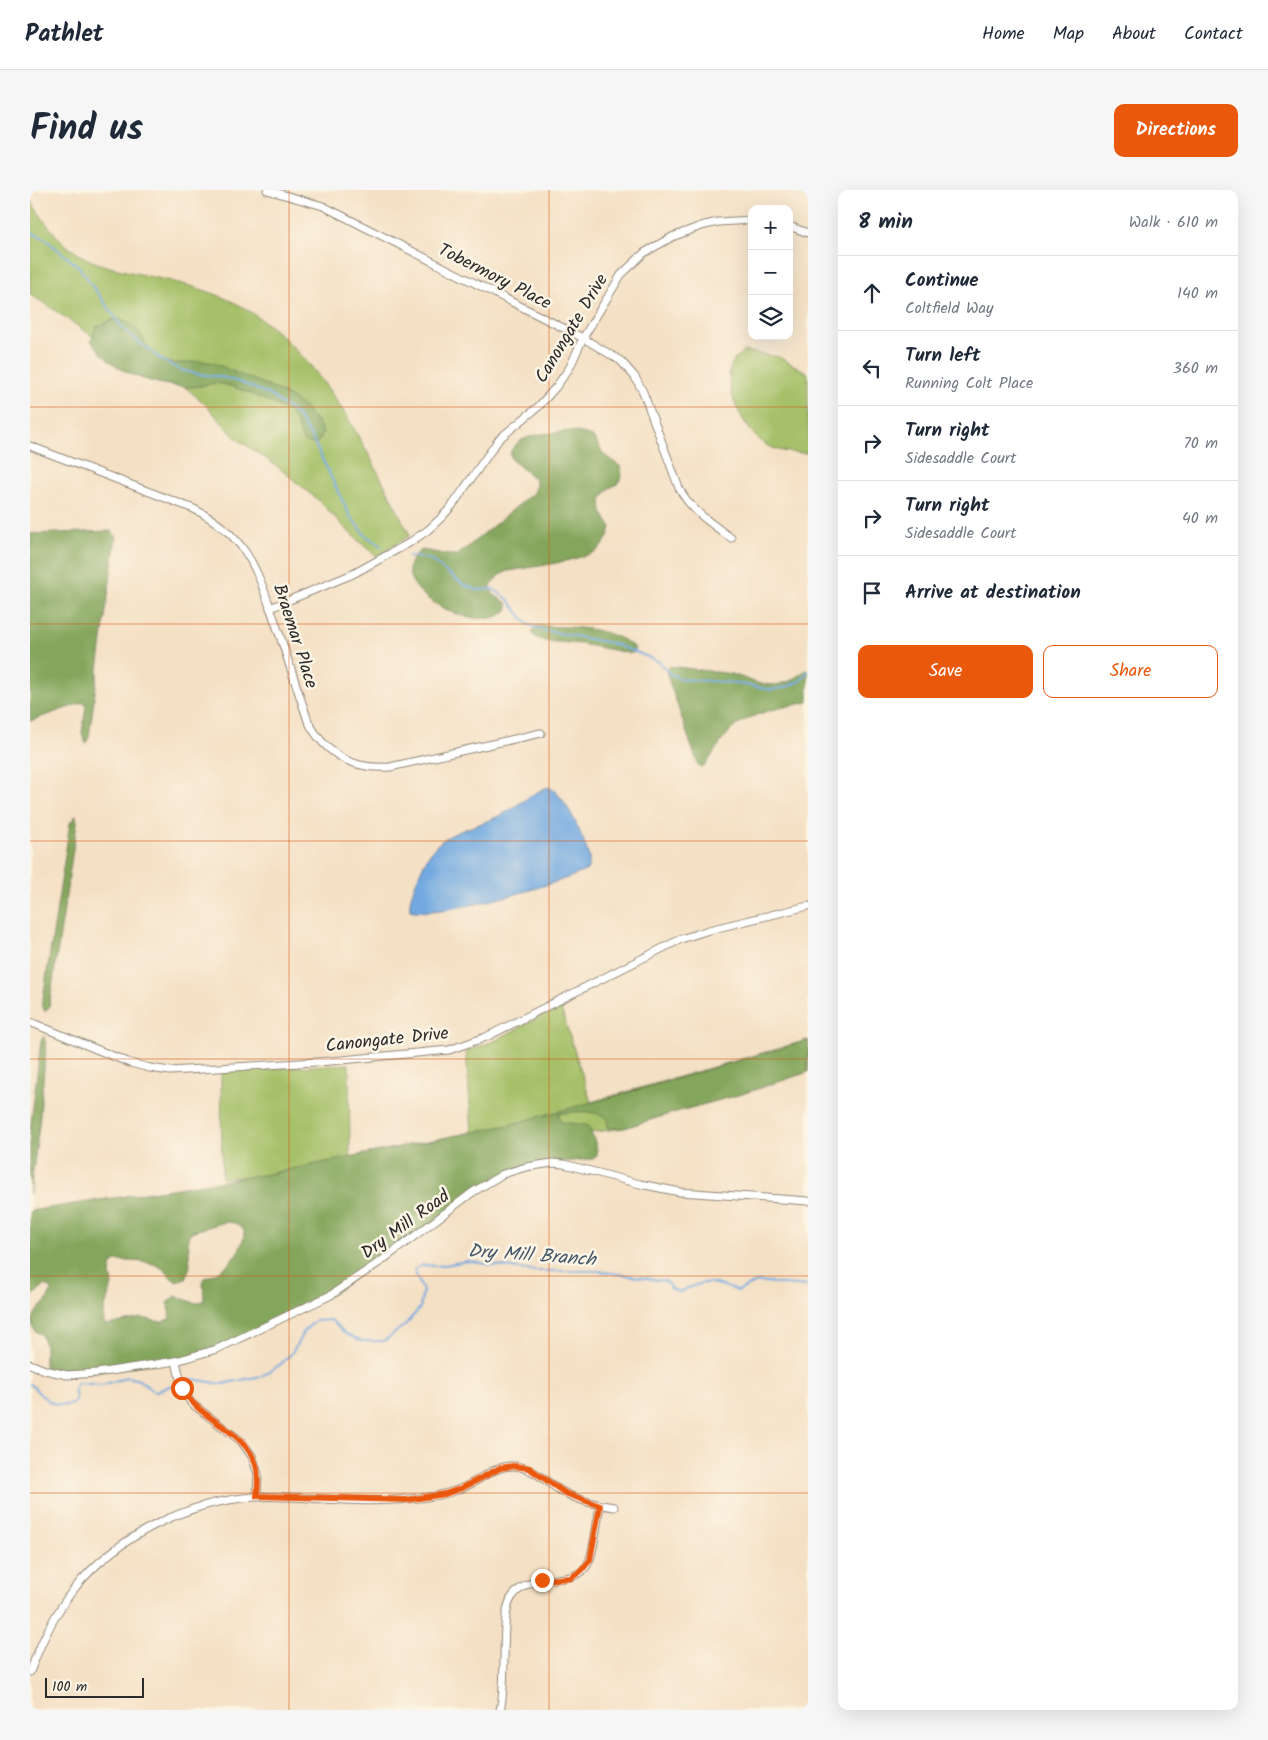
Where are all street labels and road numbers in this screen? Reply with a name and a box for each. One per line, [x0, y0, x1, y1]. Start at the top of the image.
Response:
street label: Tobermory Place [432, 236, 556, 318]
street label: Canongate Drive [528, 268, 616, 389]
street label: Braemar Place [264, 580, 325, 693]
street label: Canongate Drive [324, 1020, 450, 1061]
street label: Dry Mill Road [355, 1182, 457, 1267]

